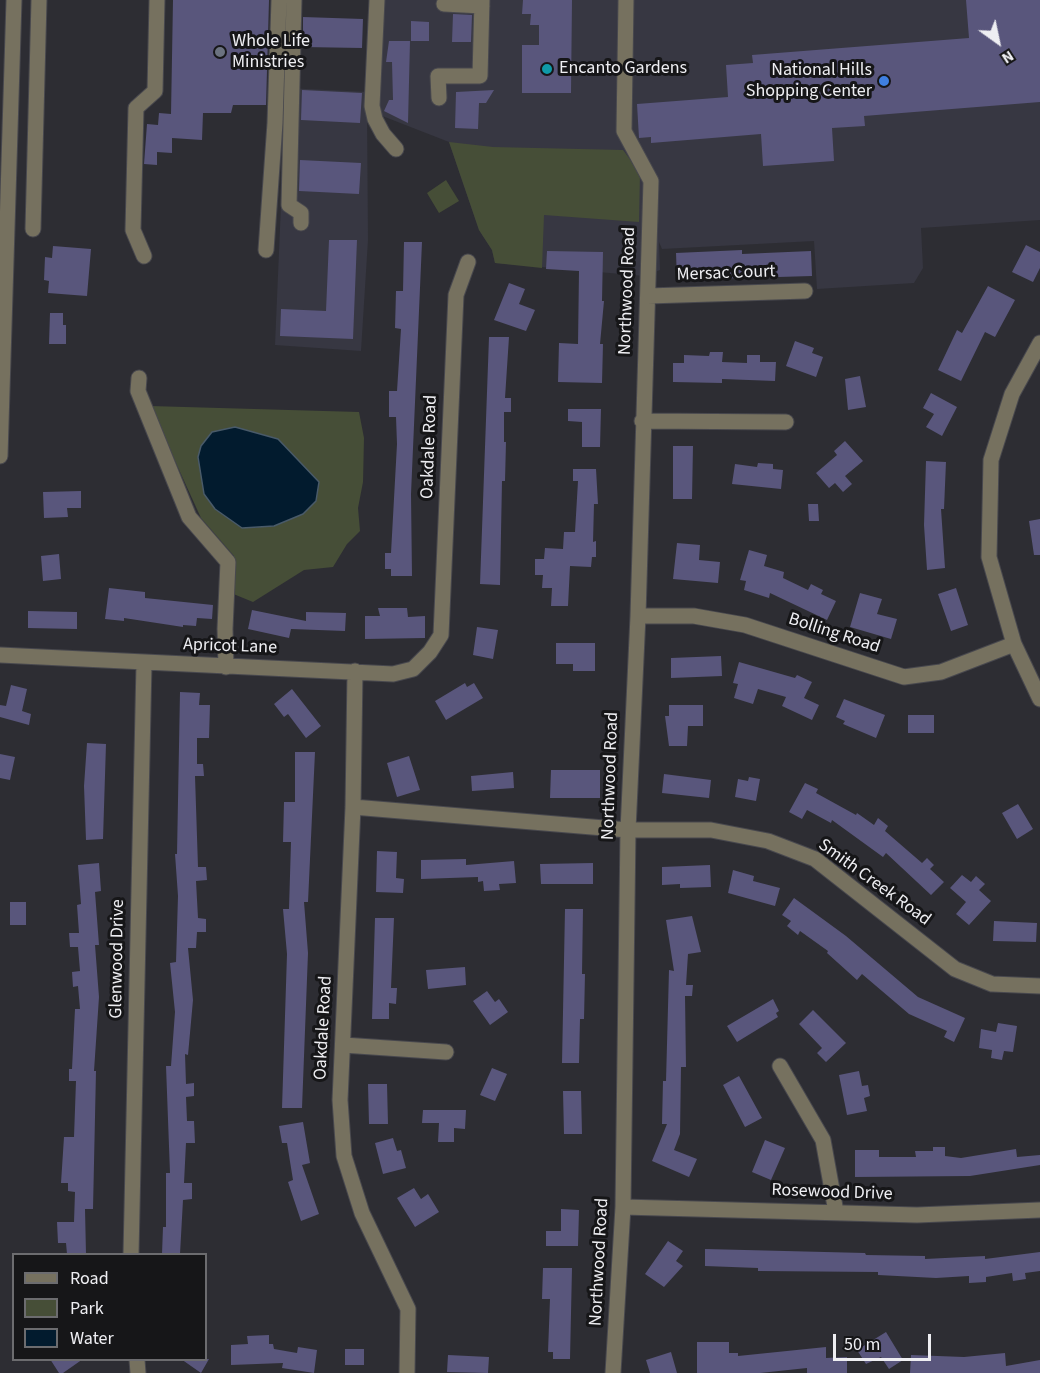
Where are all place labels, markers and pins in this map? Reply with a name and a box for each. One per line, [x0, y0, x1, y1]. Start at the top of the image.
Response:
place label: Whole Life Ministries [232, 31, 310, 74]
marker: Whole Life Ministries [213, 45, 227, 59]
place label: Encanto Gardens [559, 58, 687, 80]
place label: National Hills Shopping Center [746, 60, 872, 103]
marker: Encanto Gardens [540, 62, 554, 76]
marker: National Hills Shopping Center [877, 74, 891, 88]

